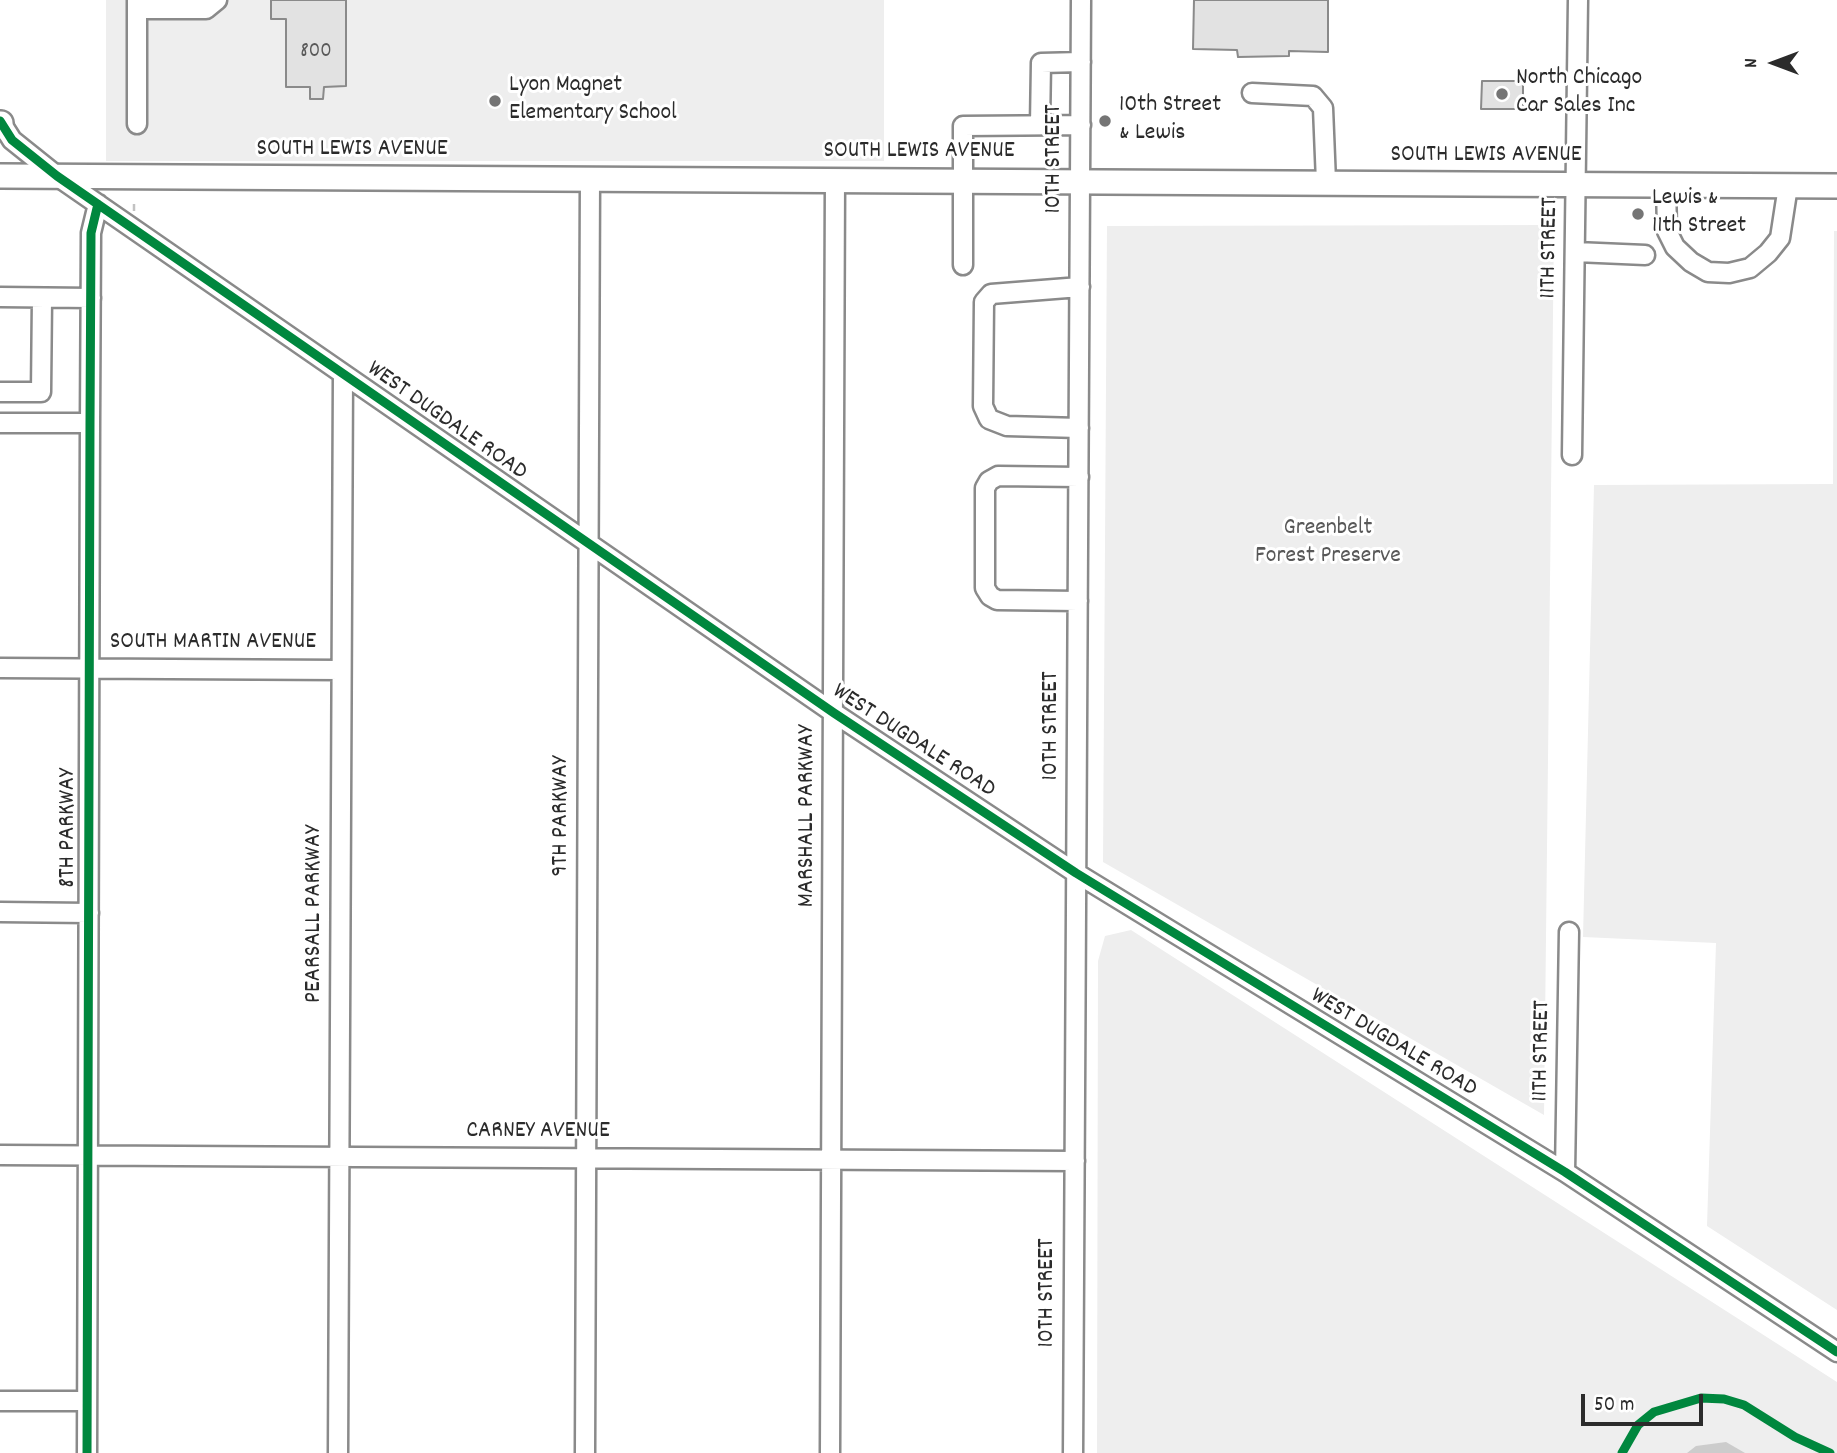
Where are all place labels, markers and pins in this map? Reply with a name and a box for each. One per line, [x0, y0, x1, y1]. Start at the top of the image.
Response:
place label: North Chicago Car Sales Inc [1516, 66, 1642, 122]
place label: Lyon Magnet Elementary School [509, 73, 677, 129]
marker: North Chicago Car Sales Inc [1494, 86, 1510, 102]
marker: Lyon Magnet Elementary School [487, 93, 503, 109]
place label: 10th Street & Lewis [1119, 93, 1221, 149]
marker: 10th Street & Lewis [1097, 113, 1113, 129]
place label: Lewis & 11th Street [1652, 186, 1746, 242]
marker: Lewis & 11th Street [1630, 206, 1646, 222]

